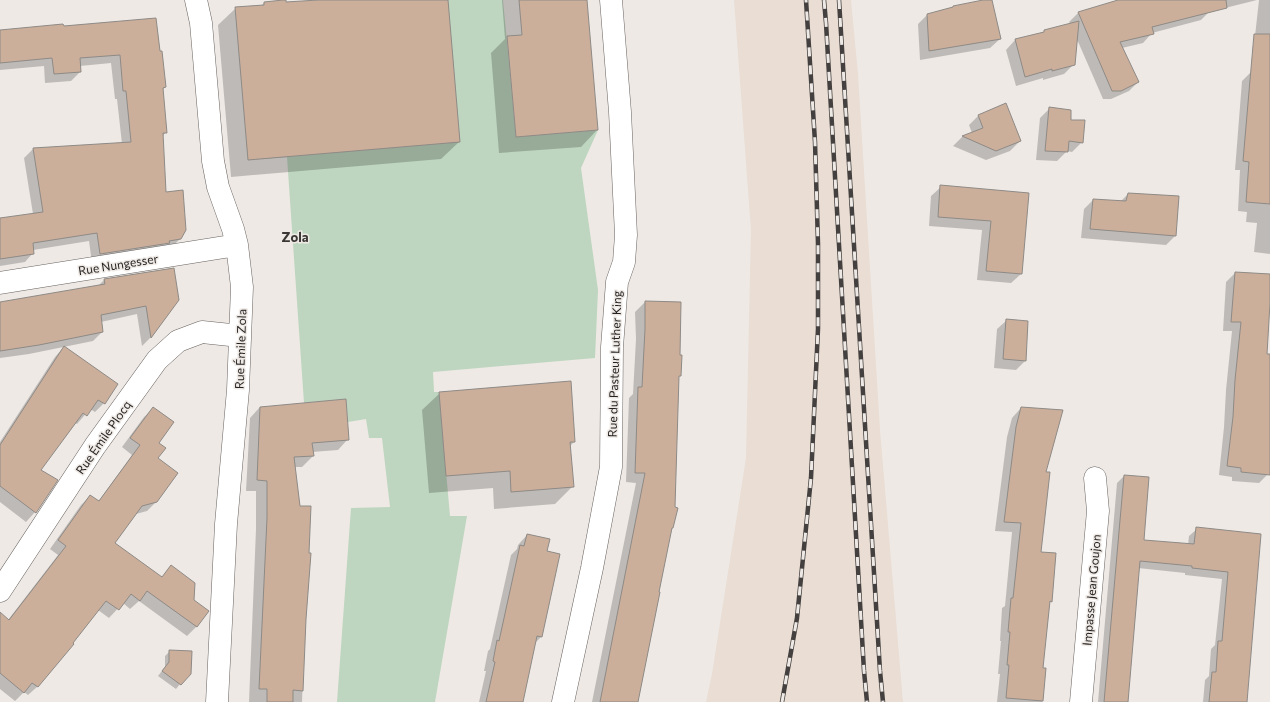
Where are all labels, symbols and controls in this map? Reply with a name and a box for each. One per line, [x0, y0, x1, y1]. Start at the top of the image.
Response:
district label: Zola [281, 229, 309, 245]
street label: Rue Nungesser [77, 251, 159, 277]
street label: Rue du Pasteur Luther King [604, 290, 624, 438]
street label: Rue Émile Zola [232, 309, 248, 389]
street label: Rue Émile Plocq [72, 398, 134, 476]
street label: Impasse Jean Goujon [1079, 534, 1104, 646]

